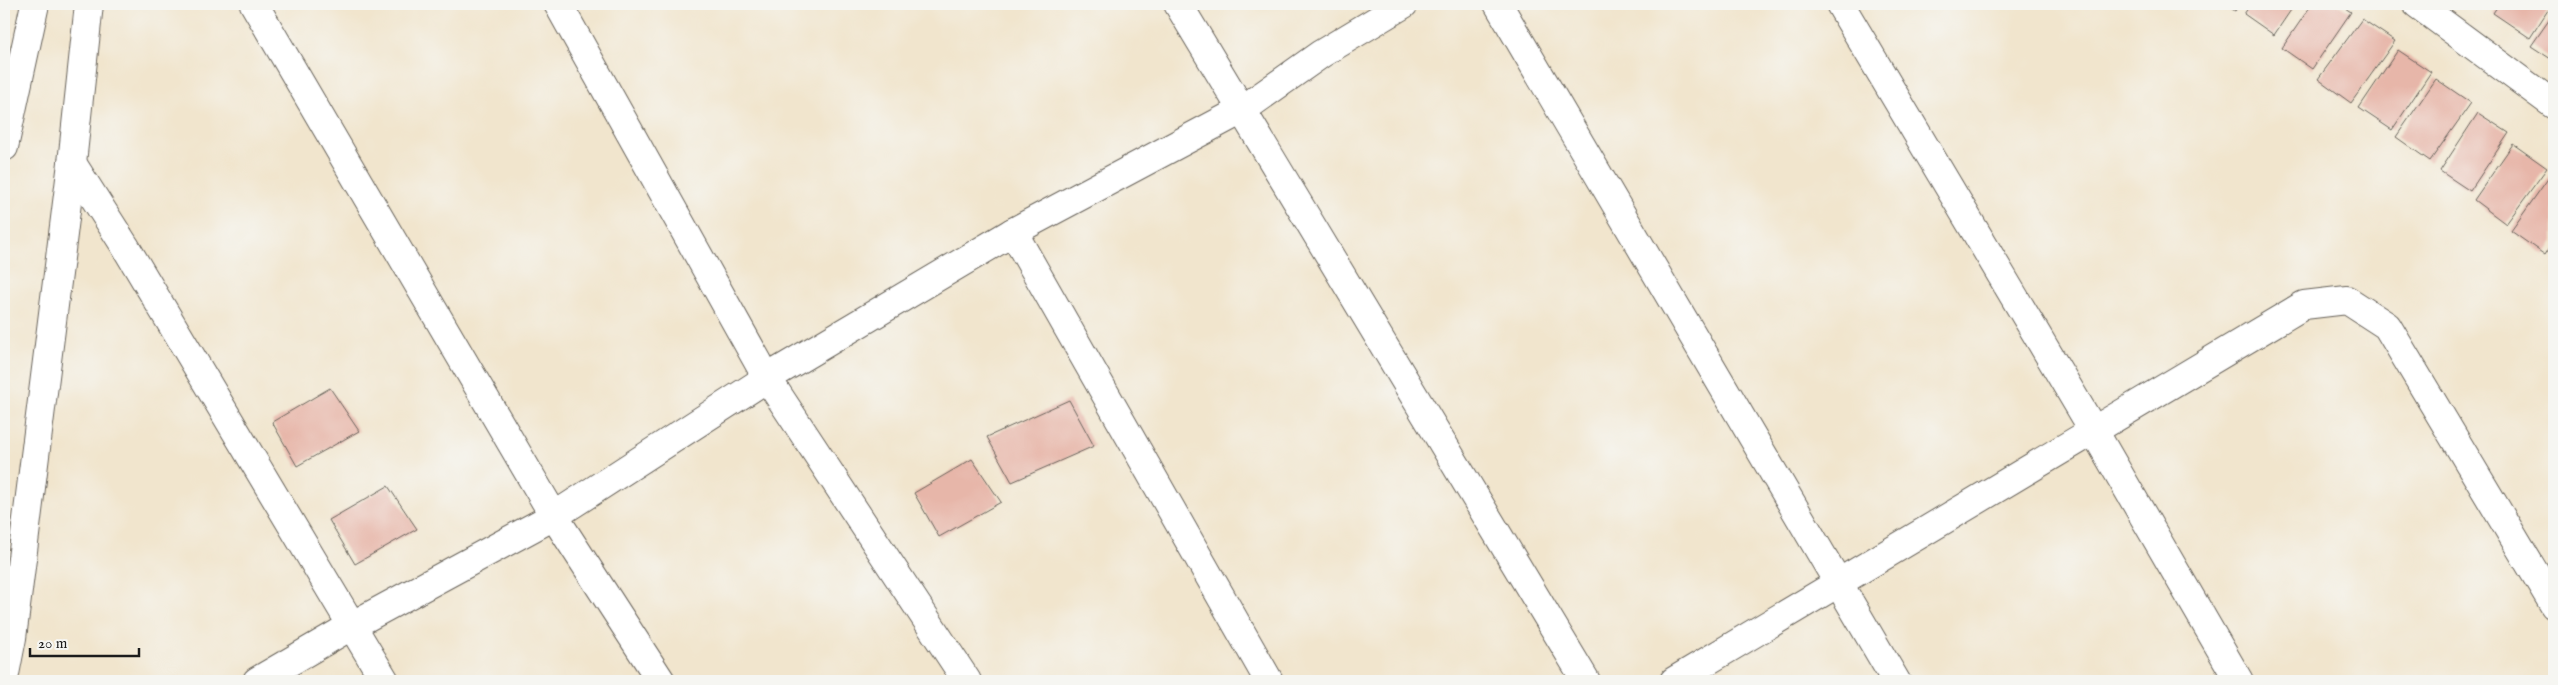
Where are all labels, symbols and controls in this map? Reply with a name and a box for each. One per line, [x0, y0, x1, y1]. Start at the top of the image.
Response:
scale bar [30, 625, 139, 657]
text: 20 m [38, 634, 68, 653]

